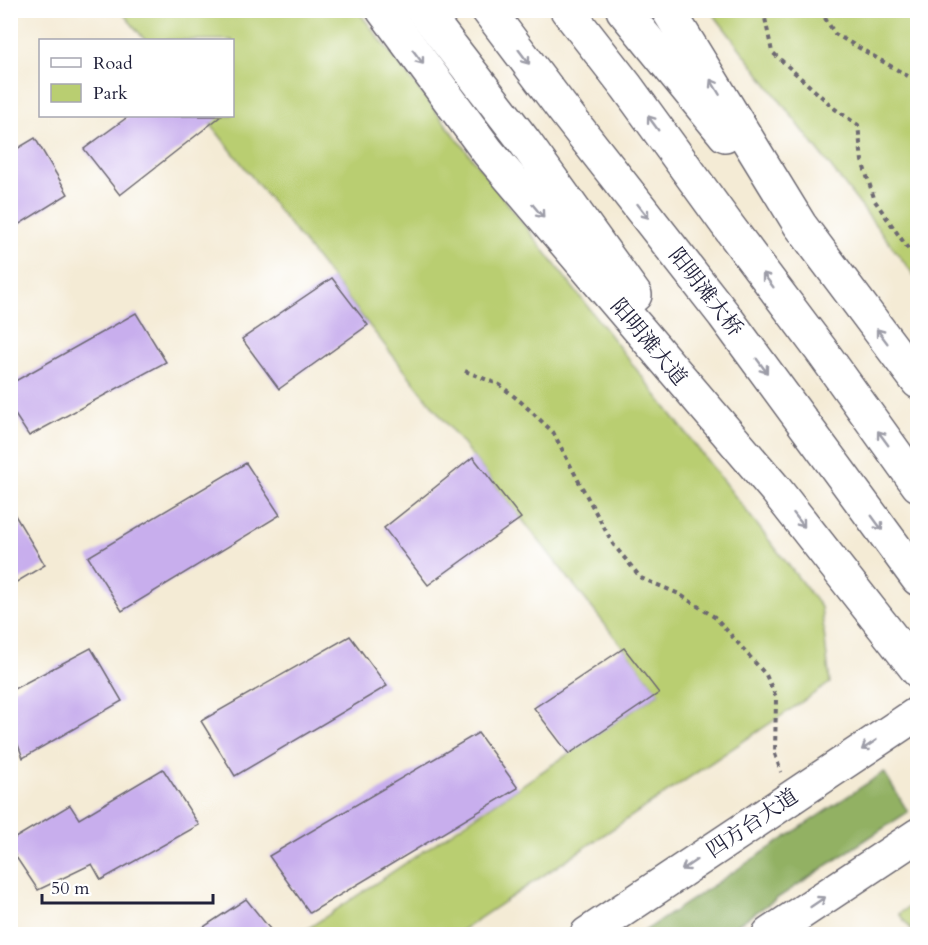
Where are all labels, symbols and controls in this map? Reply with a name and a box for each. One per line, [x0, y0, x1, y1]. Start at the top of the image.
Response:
legend [39, 39, 234, 117]
one-way arrow [411, 49, 424, 65]
one-way arrow [517, 49, 530, 65]
text: Road [93, 51, 133, 76]
one-way arrow [709, 79, 721, 96]
text: Park [93, 81, 128, 106]
one-way arrow [647, 116, 659, 132]
one-way arrow [531, 203, 545, 218]
one-way arrow [637, 203, 650, 219]
street label: 阳明滩大桥 [662, 242, 749, 343]
one-way arrow [762, 273, 775, 289]
street label: 阳明滩大道 [604, 293, 693, 392]
one-way arrow [876, 328, 889, 344]
one-way arrow [756, 358, 768, 374]
one-way arrow [877, 430, 890, 446]
one-way arrow [793, 512, 806, 528]
one-way arrow [871, 515, 883, 531]
one-way arrow [861, 739, 878, 751]
street label: 四方台大道 [701, 782, 804, 865]
one-way arrow [681, 859, 698, 872]
scale bar [42, 867, 213, 905]
text: 50 m [51, 876, 90, 901]
one-way arrow [809, 896, 825, 908]

